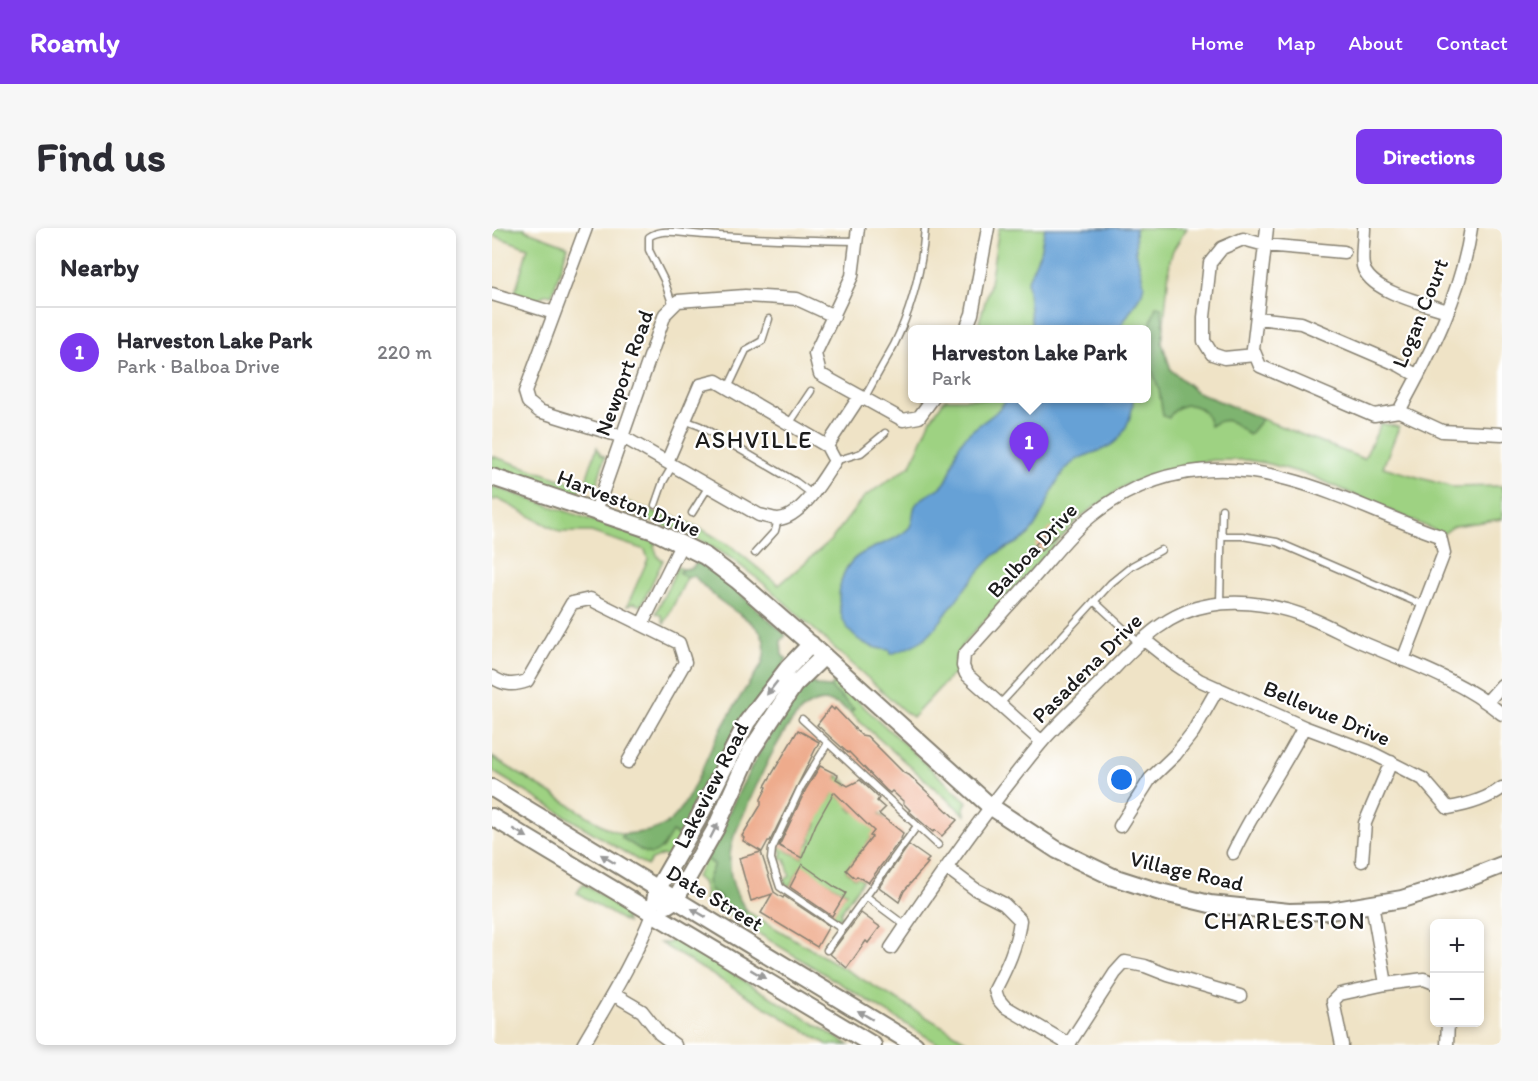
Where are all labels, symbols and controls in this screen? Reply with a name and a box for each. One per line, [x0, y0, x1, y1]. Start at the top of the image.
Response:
text: Roamly [30, 25, 120, 59]
text: Home [1191, 30, 1244, 55]
text: Map [1277, 30, 1316, 55]
text: About [1349, 30, 1403, 55]
text: Contact [1436, 30, 1508, 55]
button: Directions [1356, 129, 1502, 184]
text: Find us [36, 131, 166, 182]
text: Nearby [60, 251, 139, 283]
street label: Logan Court [1386, 254, 1454, 372]
street label: Newport Road [589, 306, 659, 440]
popup [908, 325, 1151, 403]
text: Harveston Lake Park [117, 327, 312, 354]
text: Harveston Lake Park [932, 339, 1127, 366]
text: 1 [75, 340, 84, 364]
text: 220 m [377, 340, 432, 364]
text: Park · Balboa Drive [117, 354, 280, 378]
text: Park [932, 366, 971, 390]
pin: 1 [1010, 422, 1048, 472]
district label: ASHVILLE [695, 425, 813, 454]
street label: Harveston Drive [553, 463, 705, 543]
street label: Balboa Drive [981, 497, 1083, 603]
street label: Pasadena Drive [1026, 607, 1148, 729]
street label: Bellevue Drive [1259, 674, 1395, 752]
one-way arrow [766, 680, 779, 696]
street label: Lakeview Road [668, 717, 754, 853]
your location [1107, 765, 1136, 794]
one-way arrow [709, 822, 719, 839]
one-way arrow [512, 828, 529, 838]
street label: Village Road [1127, 845, 1247, 897]
one-way arrow [600, 854, 616, 865]
street label: Date Street [662, 859, 768, 937]
district label: CHARLESTON [1204, 906, 1366, 935]
one-way arrow [690, 908, 707, 919]
map controls [1430, 919, 1484, 1027]
button: + [1430, 919, 1484, 973]
one-way arrow [750, 969, 766, 980]
button: − [1430, 973, 1484, 1027]
one-way arrow [857, 1009, 873, 1020]

